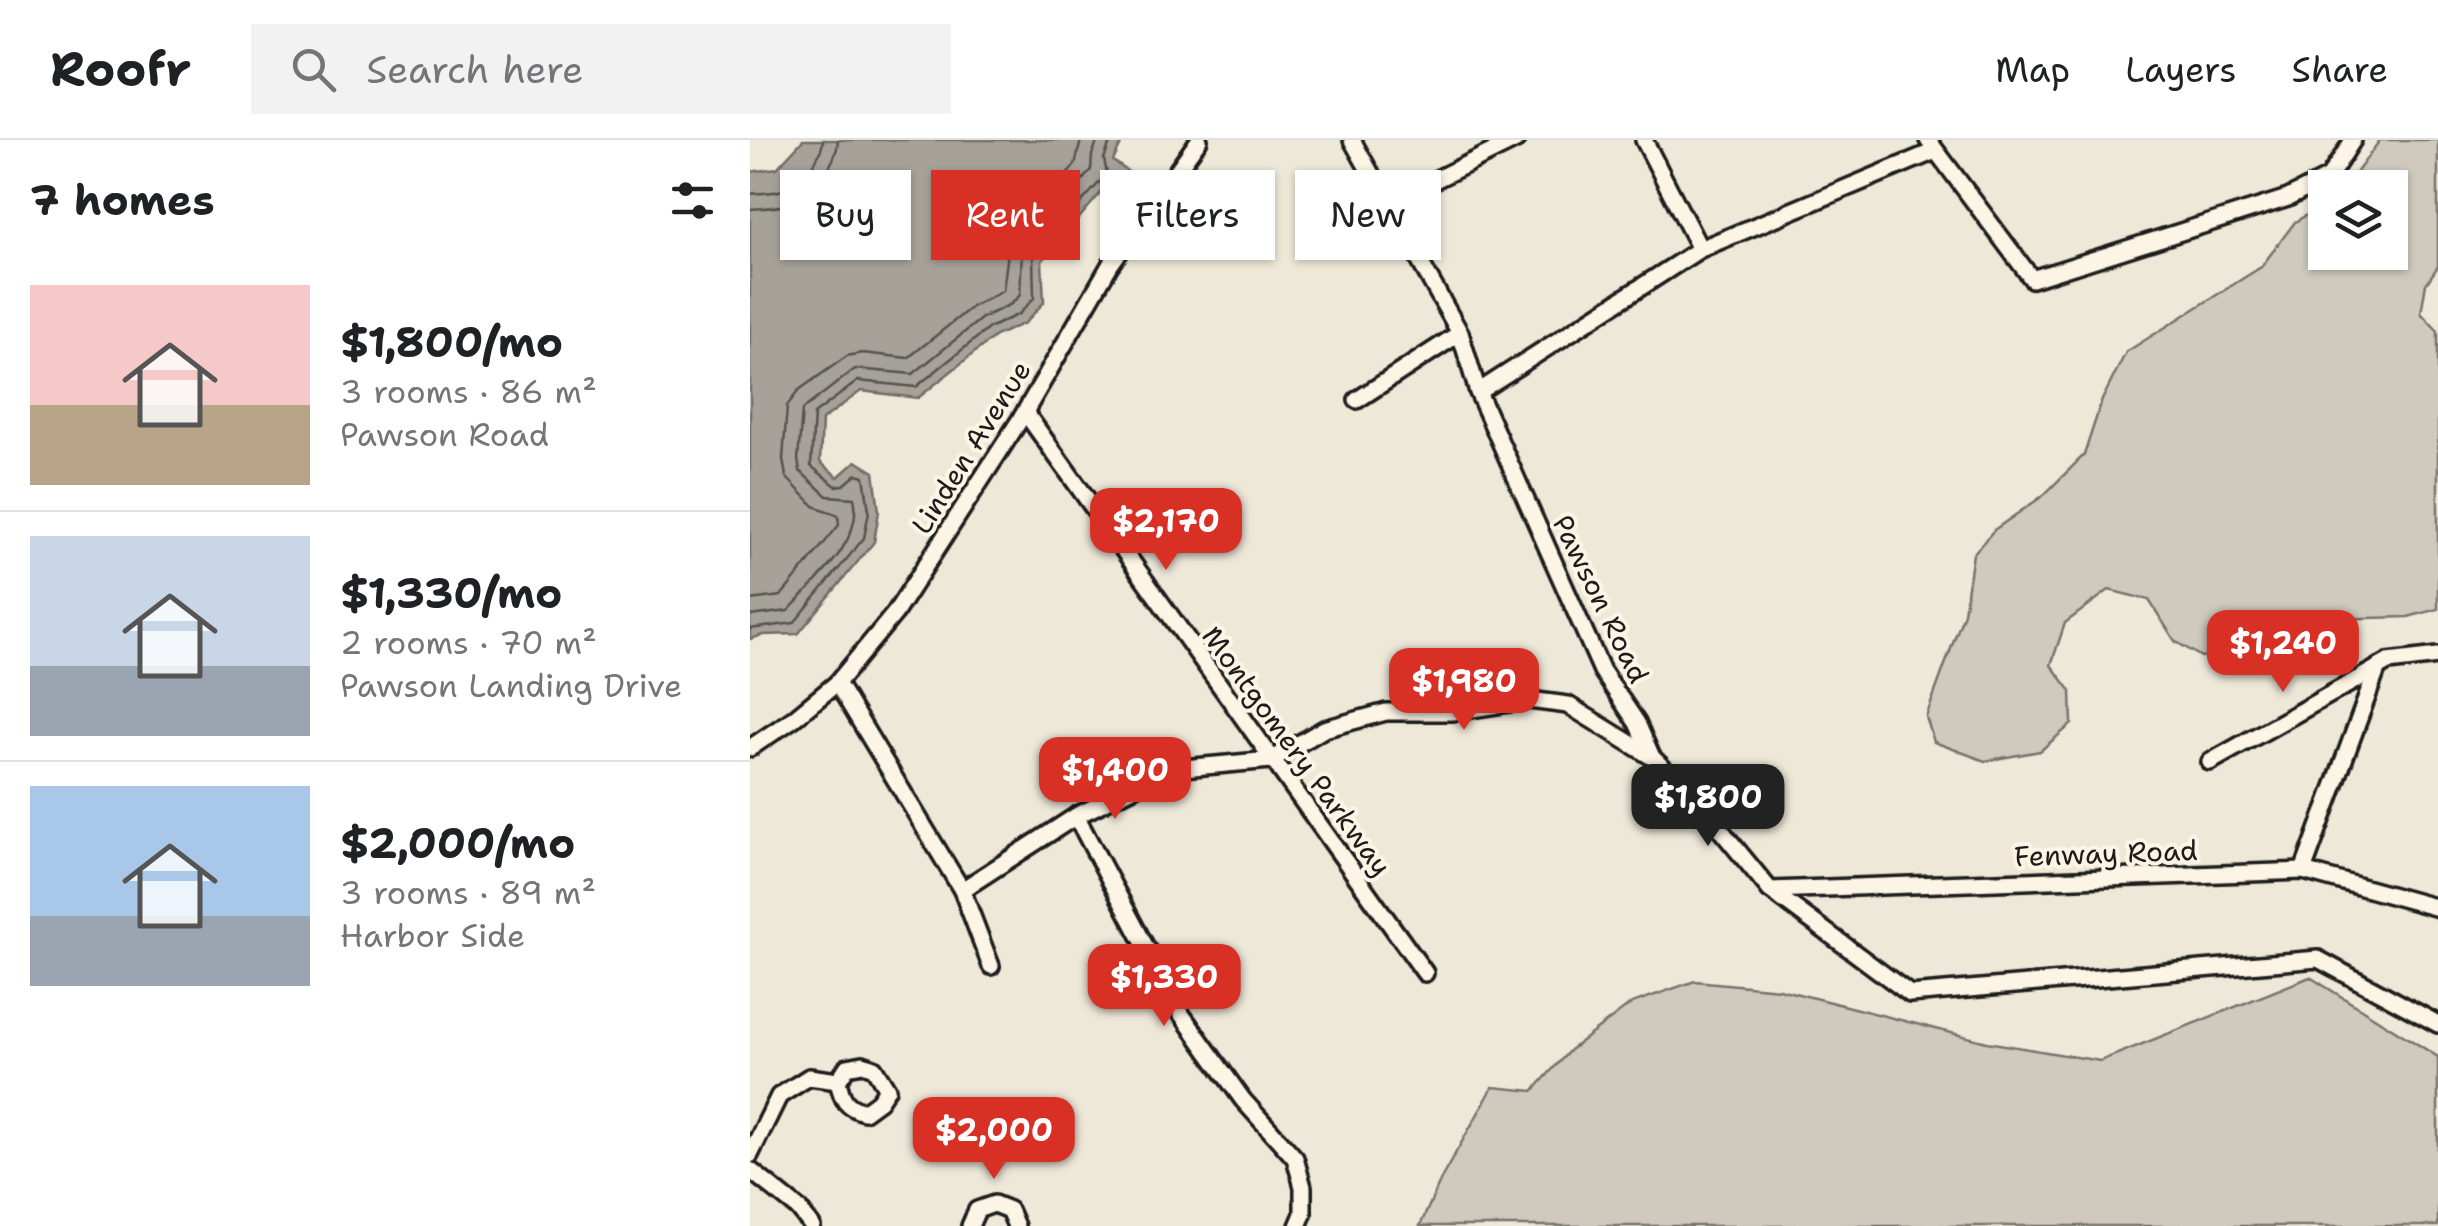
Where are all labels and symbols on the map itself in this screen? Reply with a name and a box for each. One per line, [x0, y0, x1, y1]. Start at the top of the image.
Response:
street label: Linden Avenue [902, 353, 1040, 541]
pin: $2,170 [1085, 488, 1247, 573]
street label: Pawson Road [1544, 509, 1658, 689]
pin: $1,240 [2202, 610, 2364, 695]
street label: Montgomery Parkway [1194, 619, 1400, 883]
pin: $1,980 [1383, 648, 1545, 733]
pin: $1,400 [1034, 737, 1196, 822]
pin: $1,800 [1627, 764, 1789, 849]
street label: Fenway Road [2014, 831, 2198, 875]
pin: $1,330 [1083, 944, 1245, 1029]
pin: $2,000 [913, 1097, 1075, 1182]

